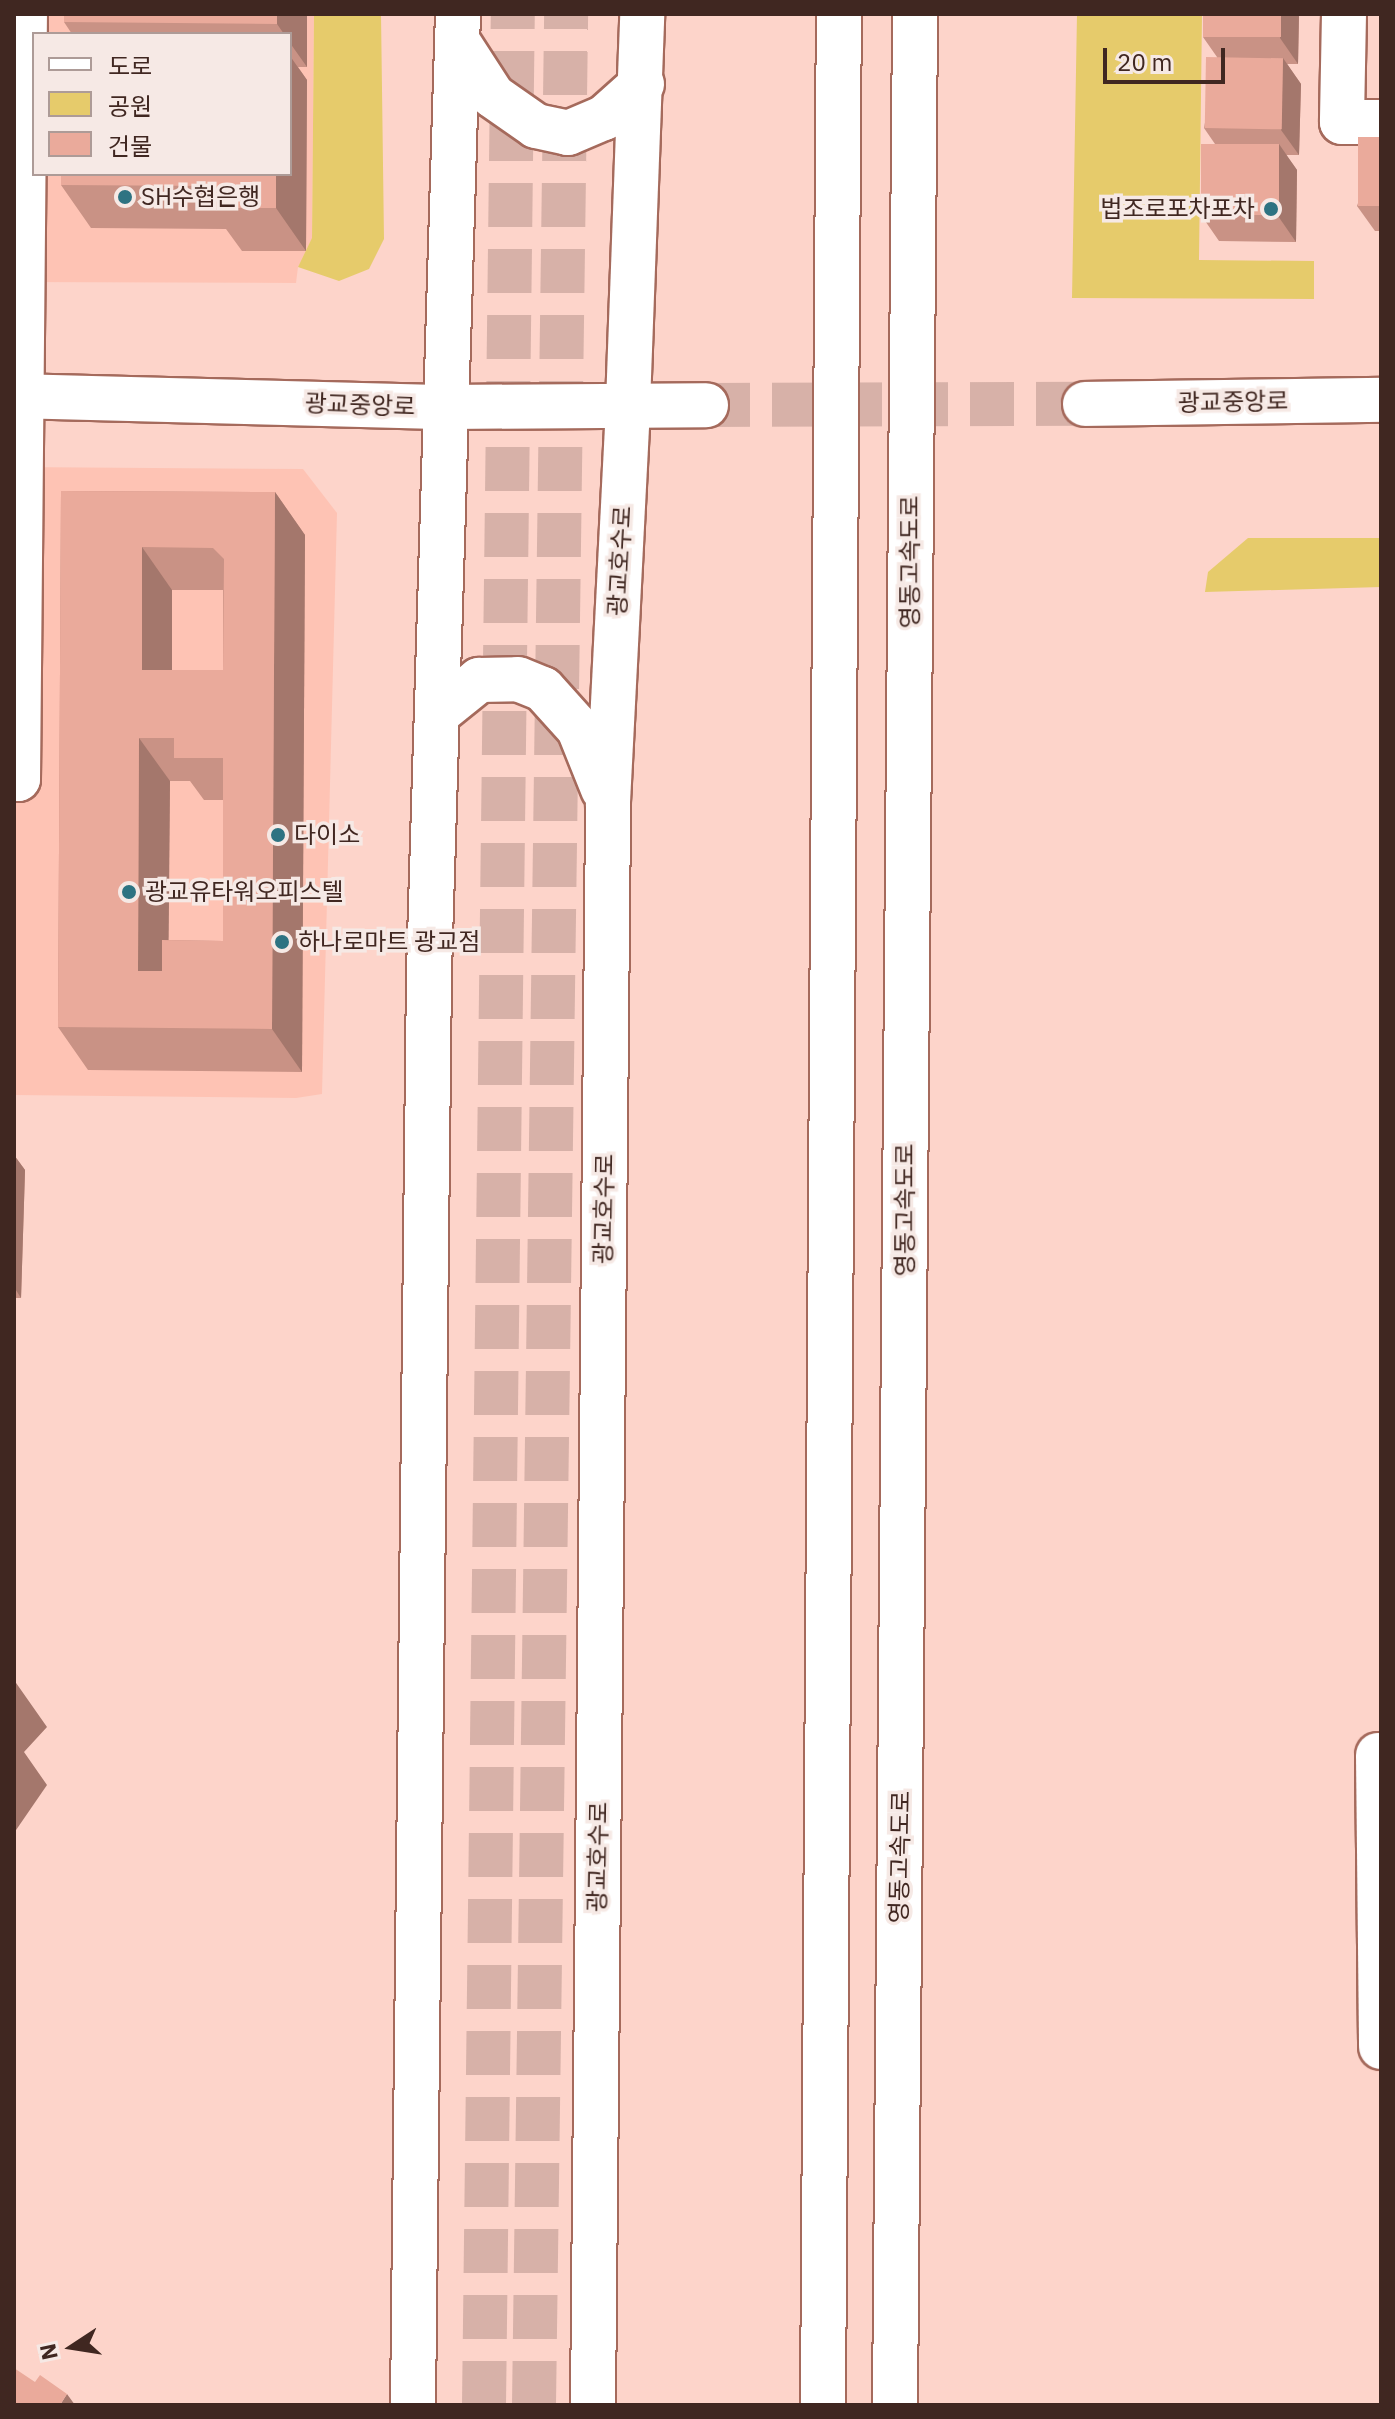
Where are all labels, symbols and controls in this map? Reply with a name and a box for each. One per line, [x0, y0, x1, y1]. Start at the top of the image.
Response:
legend [32, 32, 292, 176]
scale bar [1107, 32, 1229, 82]
text: 20 m [1117, 46, 1172, 78]
text: 도로 [108, 50, 152, 82]
text: 공원 [108, 90, 152, 122]
text: 건물 [108, 130, 152, 162]
place label: SH수협은행 [141, 183, 260, 211]
marker: SH수협은행 [116, 188, 134, 206]
place label: 법조로포차포차 [1100, 195, 1255, 223]
marker: 법조로포차포차 [1262, 200, 1280, 218]
street label: 광교중앙로 [1178, 387, 1288, 417]
street label: 광교중앙로 [304, 389, 416, 421]
street label: 영동고속도로 [896, 496, 924, 628]
street label: 광교호수로 [603, 505, 637, 617]
place label: 다이소 [294, 821, 360, 849]
marker: 다이소 [269, 826, 287, 844]
place label: 광교유타워오피스텔 [145, 878, 344, 906]
marker: 광교유타워오피스텔 [120, 883, 138, 901]
place label: 하나로마트 광교점 [298, 928, 480, 956]
marker: 하나로마트 광교점 [273, 933, 291, 951]
street label: 영동고속도로 [891, 1144, 919, 1276]
street label: 광교호수로 [589, 1154, 619, 1264]
street label: 영동고속도로 [884, 1791, 916, 1923]
street label: 광교호수로 [583, 1802, 613, 1912]
north arrow [32, 2307, 112, 2387]
text: N [32, 2341, 64, 2363]

